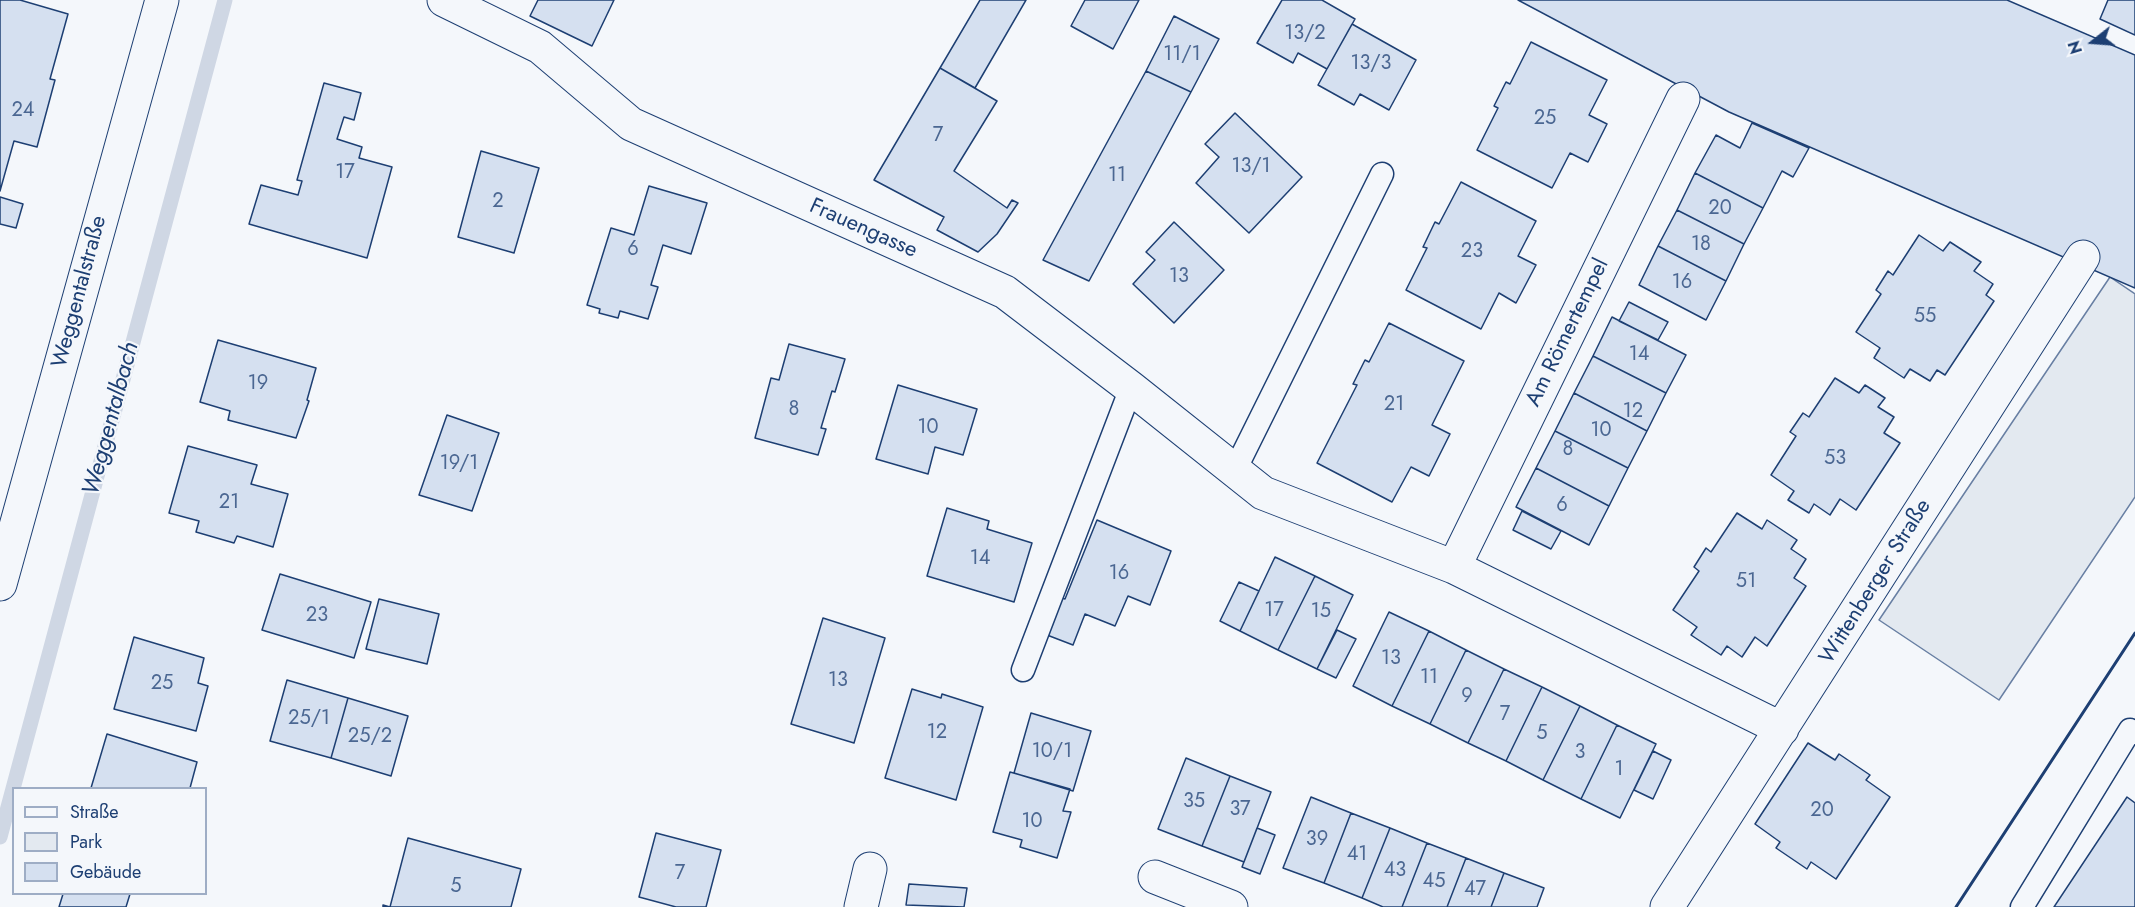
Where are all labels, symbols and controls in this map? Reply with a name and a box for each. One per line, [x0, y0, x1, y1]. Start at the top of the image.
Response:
north arrow [2063, 12, 2123, 72]
house number: 13/2 [1284, 22, 1326, 46]
text: N [2062, 38, 2088, 57]
house number: 11/1 [1163, 43, 1201, 67]
house number: 13/3 [1351, 52, 1391, 76]
house number: 24 [11, 99, 35, 123]
house number: 25 [1534, 107, 1556, 131]
house number: 7 [933, 124, 943, 148]
house number: 13/1 [1232, 155, 1270, 179]
house number: 17 [335, 161, 355, 185]
house number: 11 [1108, 164, 1126, 188]
house number: 2 [492, 190, 504, 214]
street label: Frauengasse [805, 193, 921, 265]
house number: 20 [1708, 197, 1732, 221]
street label: Weggentalstraße [47, 213, 113, 371]
house number: 18 [1691, 233, 1711, 257]
house number: 6 [627, 238, 639, 262]
house number: 23 [1461, 240, 1483, 264]
street label: Am Römertempel [1521, 255, 1615, 411]
house number: 13 [1169, 265, 1189, 289]
house number: 16 [1672, 271, 1692, 295]
house number: 55 [1914, 305, 1936, 329]
water label: Weggentalbach [78, 339, 146, 499]
house number: 14 [1629, 343, 1649, 367]
house number: 19 [248, 372, 268, 396]
house number: 21 [1384, 393, 1404, 417]
house number: 8 [789, 398, 799, 422]
house number: 12 [1623, 400, 1643, 424]
house number: 10 [918, 416, 938, 440]
house number: 10 [1591, 419, 1611, 443]
house number: 8 [1563, 438, 1573, 462]
house number: 53 [1824, 447, 1846, 471]
house number: 19/1 [440, 452, 478, 476]
house number: 21 [219, 491, 239, 515]
house number: 6 [1556, 494, 1568, 518]
street label: Wittenberger Straße [1815, 495, 1937, 669]
house number: 14 [970, 547, 990, 571]
house number: 16 [1109, 562, 1129, 586]
house number: 51 [1736, 570, 1756, 594]
house number: 17 [1264, 599, 1284, 623]
house number: 15 [1311, 600, 1331, 624]
house number: 23 [306, 604, 328, 628]
house number: 13 [1381, 647, 1401, 671]
house number: 11 [1420, 666, 1438, 690]
house number: 13 [828, 669, 848, 693]
house number: 25 [151, 672, 173, 696]
house number: 9 [1461, 685, 1473, 709]
house number: 7 [1500, 703, 1510, 727]
house number: 25/1 [288, 707, 330, 731]
house number: 12 [927, 721, 947, 745]
house number: 5 [1536, 722, 1548, 746]
house number: 25/2 [348, 725, 392, 749]
house number: 10/1 [1032, 740, 1072, 764]
house number: 3 [1575, 741, 1585, 765]
house number: 1 [1615, 758, 1623, 782]
legend [12, 787, 207, 895]
house number: 35 [1183, 790, 1205, 814]
house number: 37 [1229, 798, 1251, 822]
text: Straße [70, 799, 118, 825]
house number: 20 [1810, 799, 1834, 823]
house number: 10 [1022, 810, 1042, 834]
house number: 39 [1306, 828, 1328, 852]
text: Park [70, 829, 102, 855]
house number: 41 [1347, 843, 1367, 867]
text: Gebäude [70, 859, 141, 885]
house number: 43 [1384, 859, 1406, 883]
house number: 7 [675, 862, 685, 886]
house number: 45 [1423, 870, 1445, 894]
house number: 5 [450, 875, 462, 899]
house number: 47 [1464, 878, 1486, 902]

